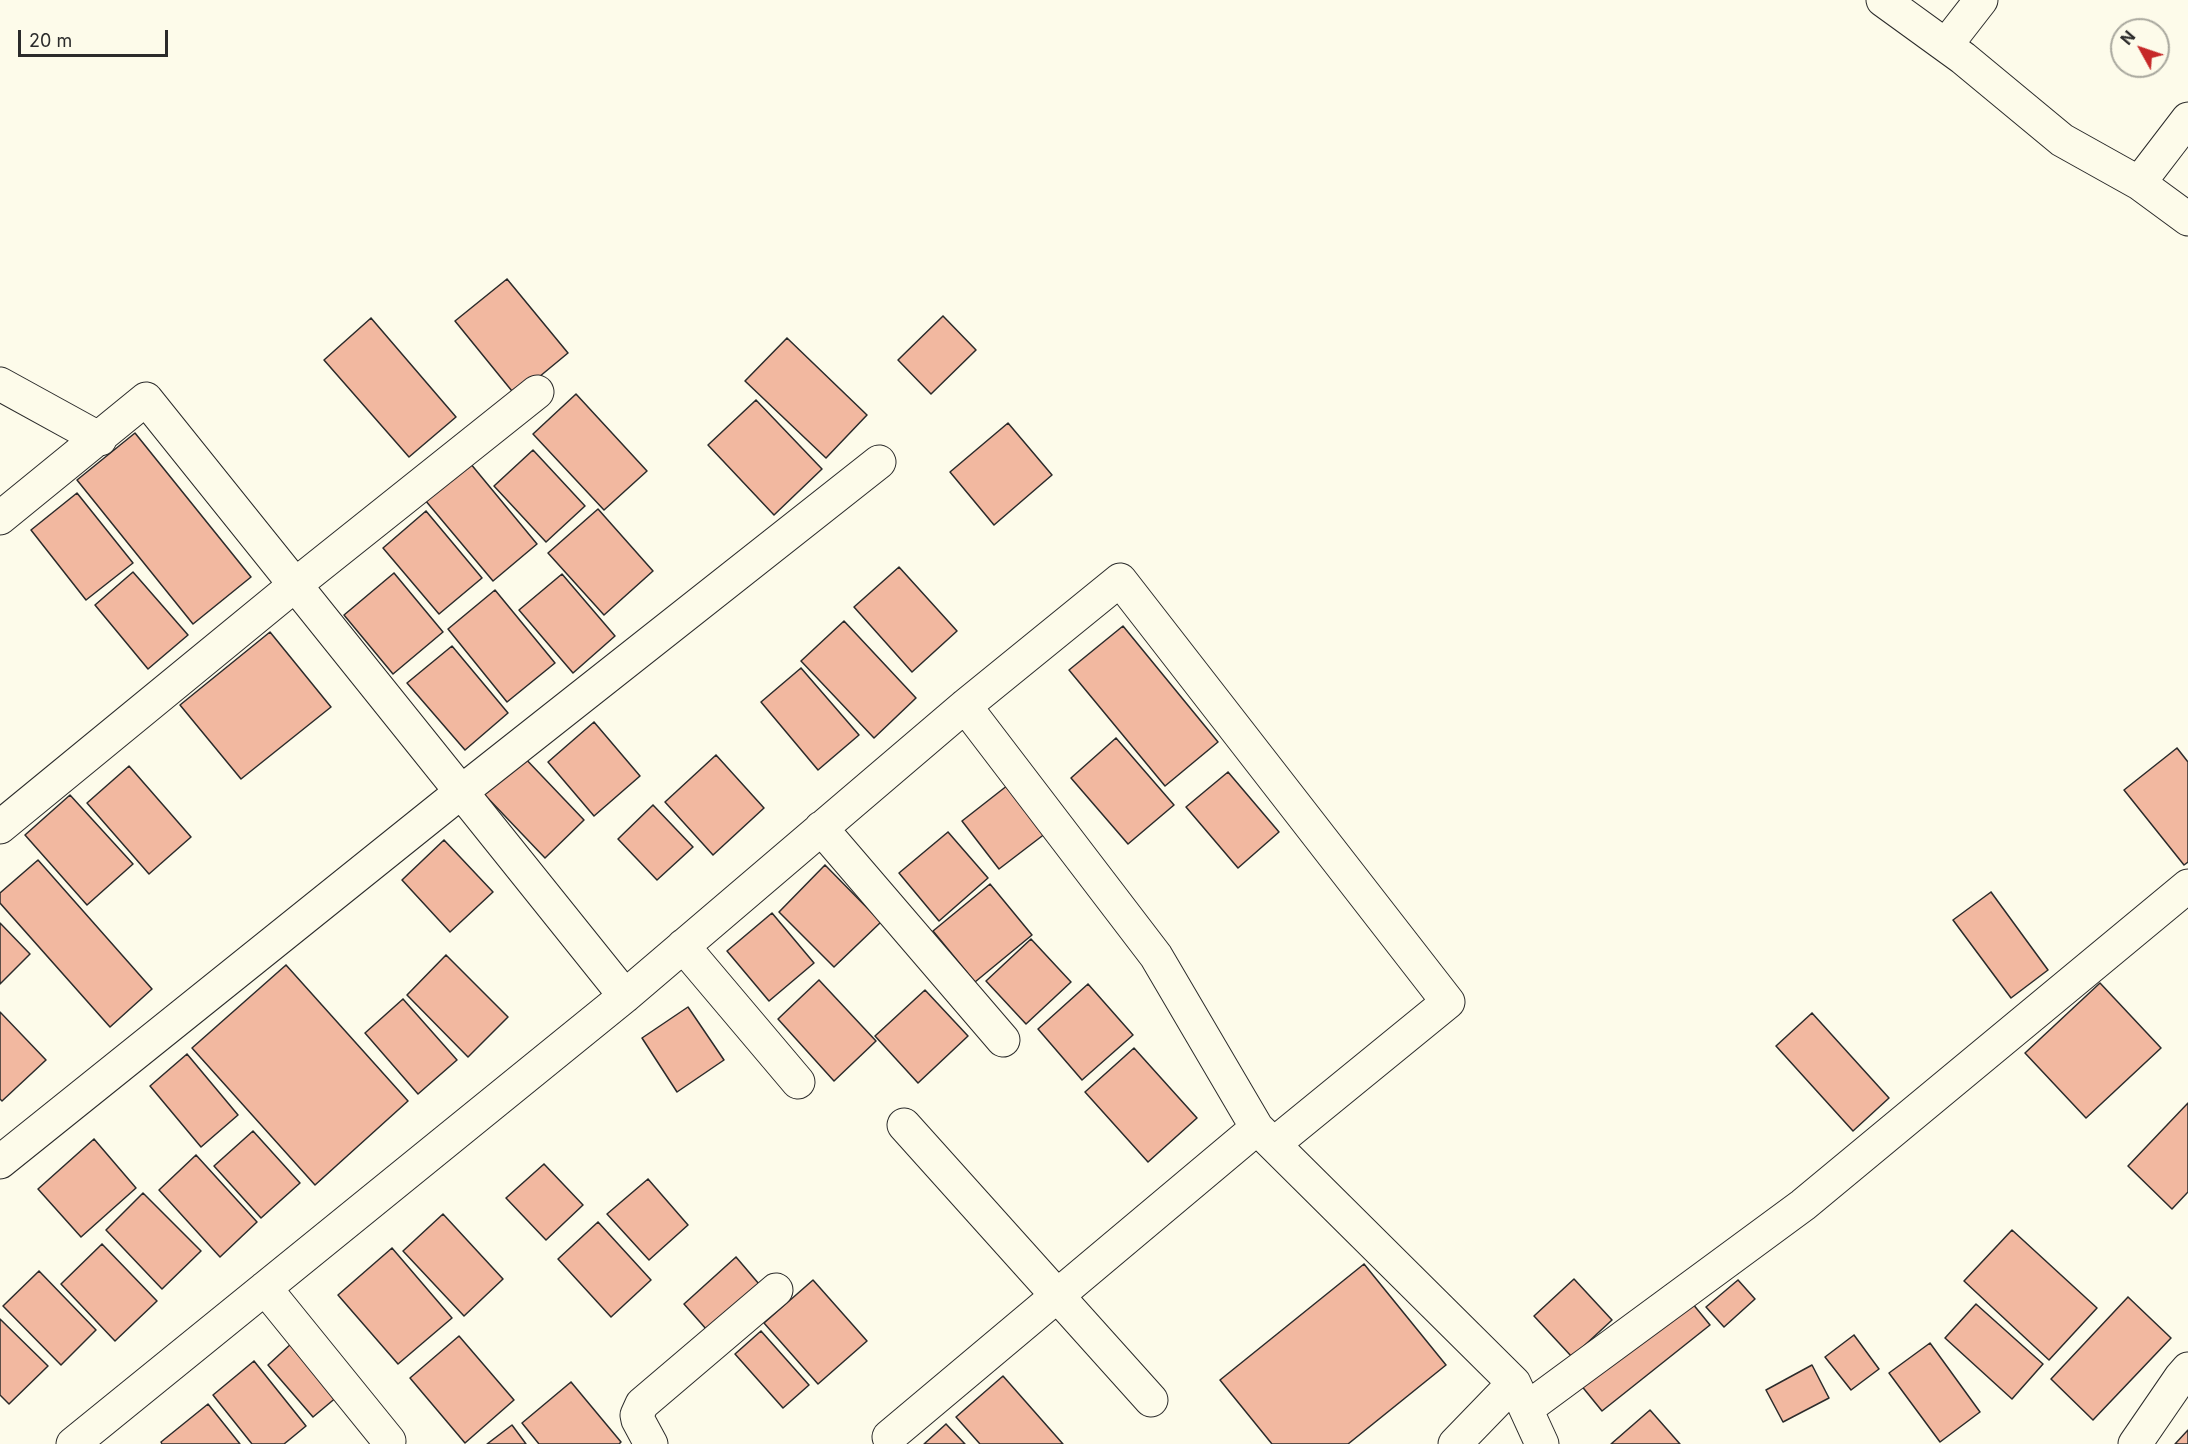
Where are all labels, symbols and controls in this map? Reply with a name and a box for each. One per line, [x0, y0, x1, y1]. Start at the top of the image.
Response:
scale bar [21, 18, 171, 56]
north arrow [2110, 18, 2170, 78]
text: N [2116, 27, 2139, 49]
text: 20 m [29, 30, 72, 51]

